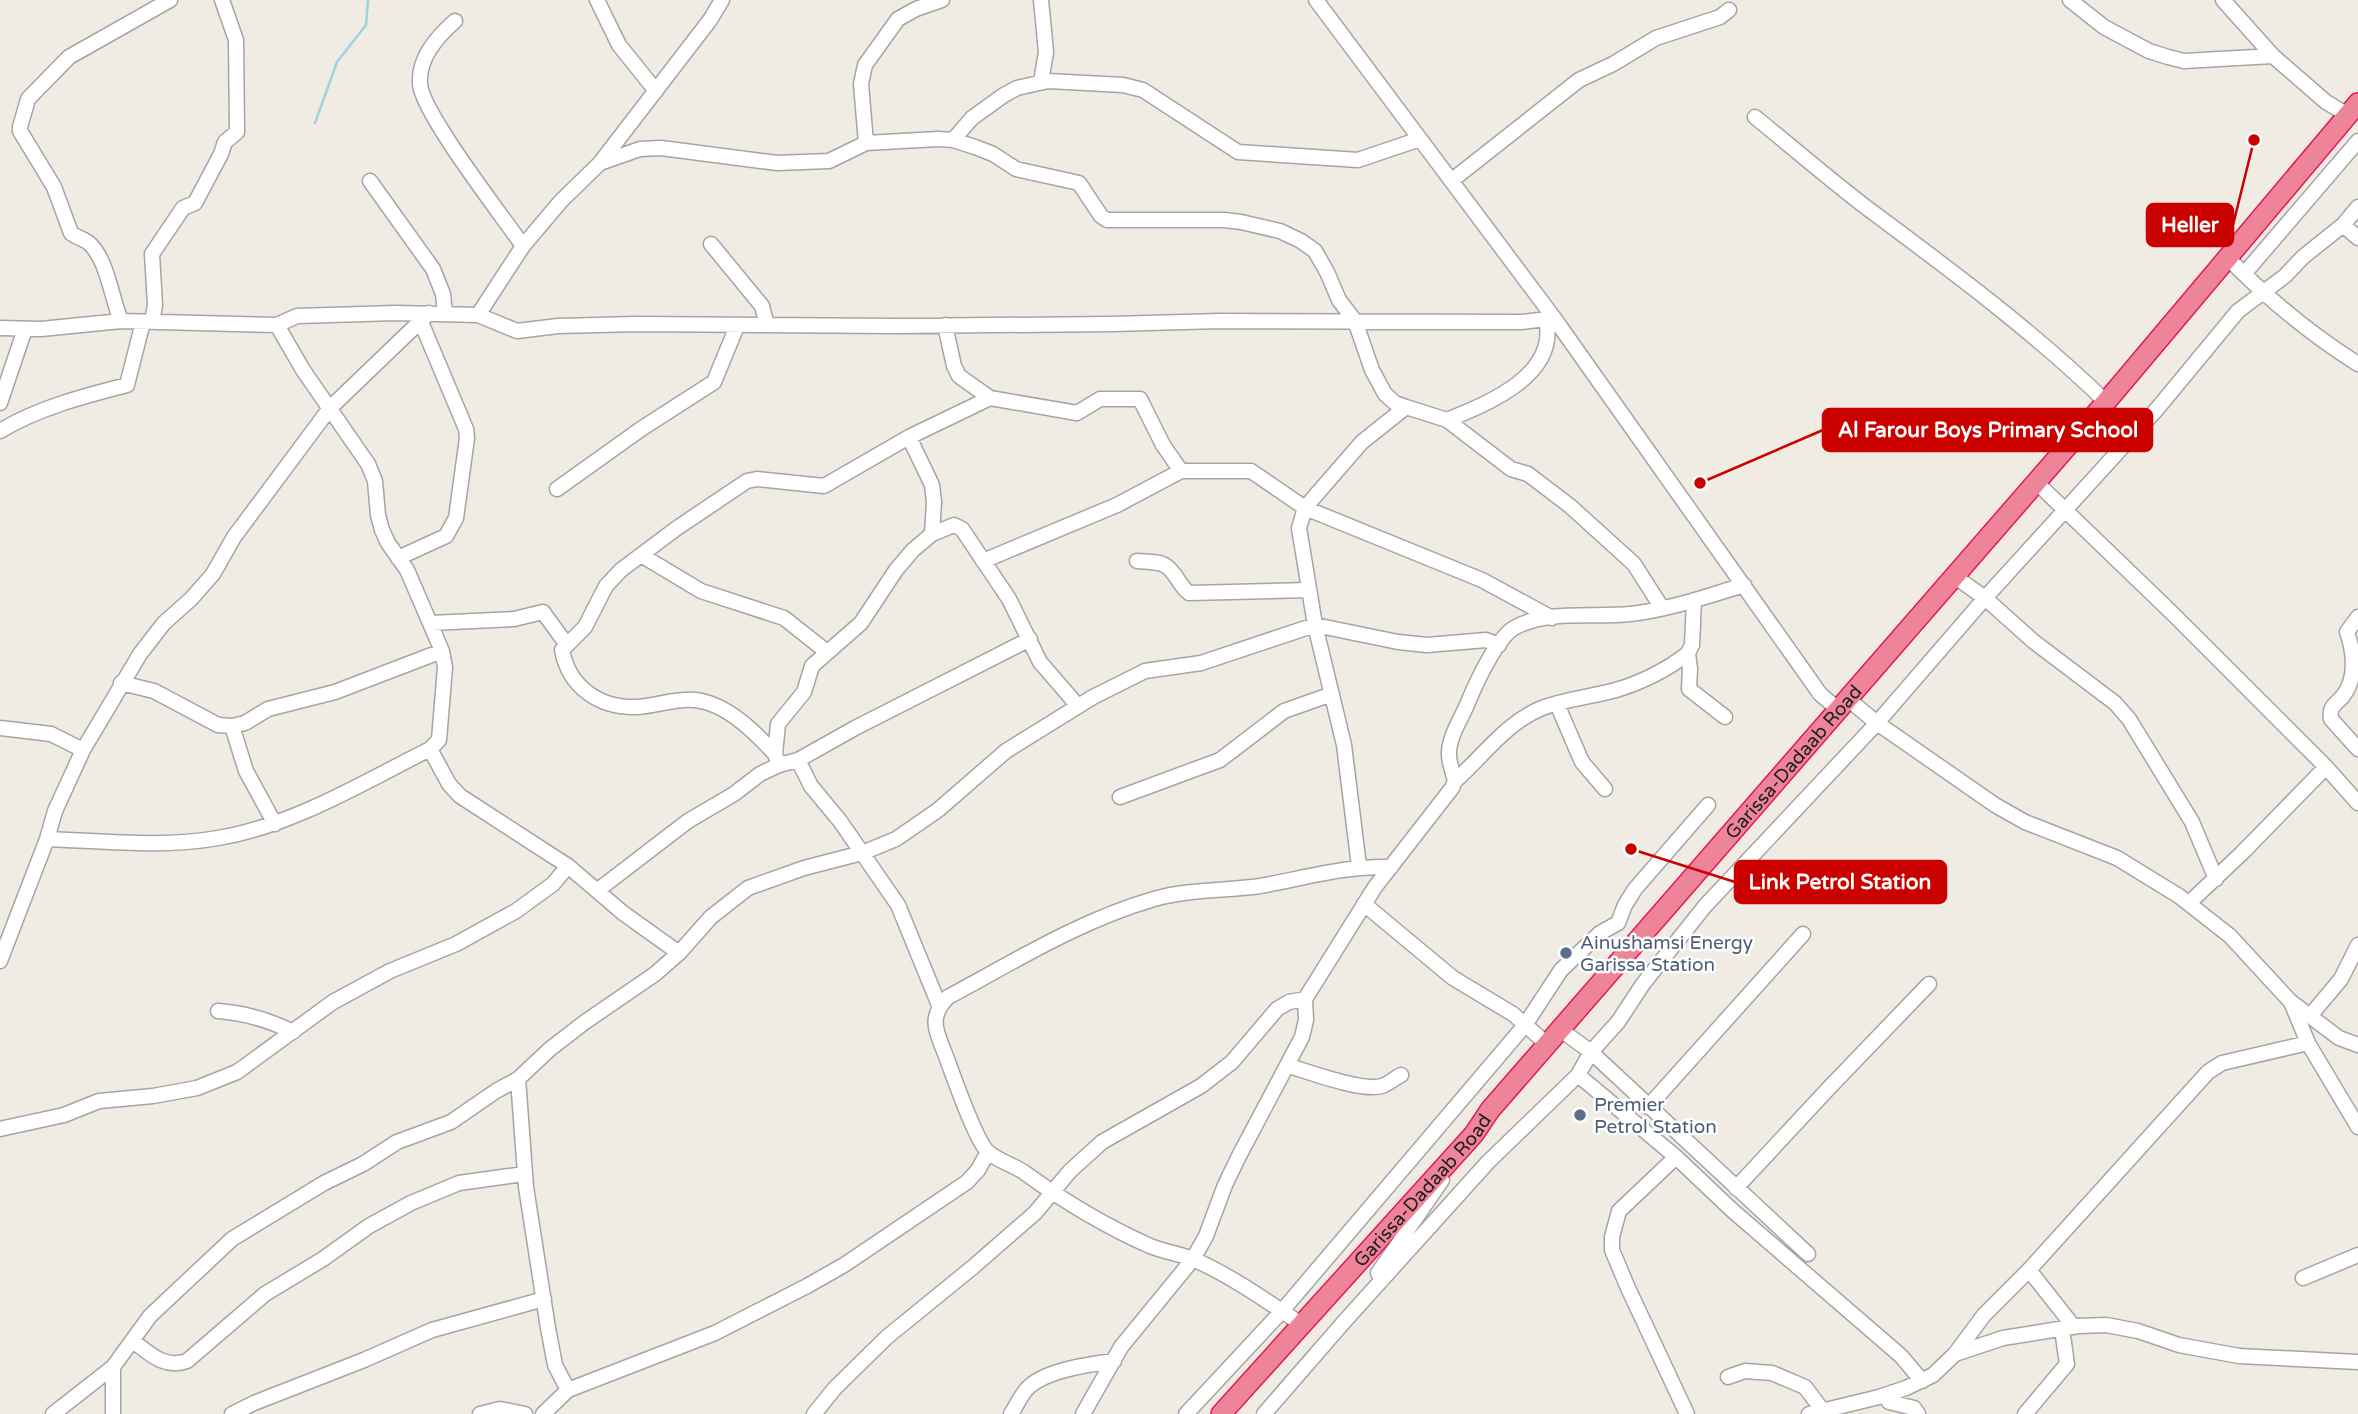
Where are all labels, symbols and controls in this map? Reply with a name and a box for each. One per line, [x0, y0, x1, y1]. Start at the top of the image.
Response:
callout: Heller [2147, 204, 2233, 246]
text: Heller [2161, 213, 2220, 238]
callout: Al Farour Boys Primary School [1823, 409, 2152, 451]
text: Al Farour Boys Primary School [1838, 418, 2138, 443]
street label: Garissa-Dadaab Road [1721, 681, 1867, 844]
callout: Link Petrol Station [1735, 861, 1946, 903]
text: Link Petrol Station [1749, 870, 1931, 895]
place label: Ainushamsi Energy Garissa Station [1580, 932, 1753, 976]
marker: Ainushamsi Energy Garissa Station [1558, 945, 1574, 961]
place label: Premier Petrol Station [1594, 1094, 1717, 1138]
marker: Premier Petrol Station [1572, 1107, 1588, 1123]
street label: Garissa-Dadaab Road [1349, 1110, 1496, 1272]

